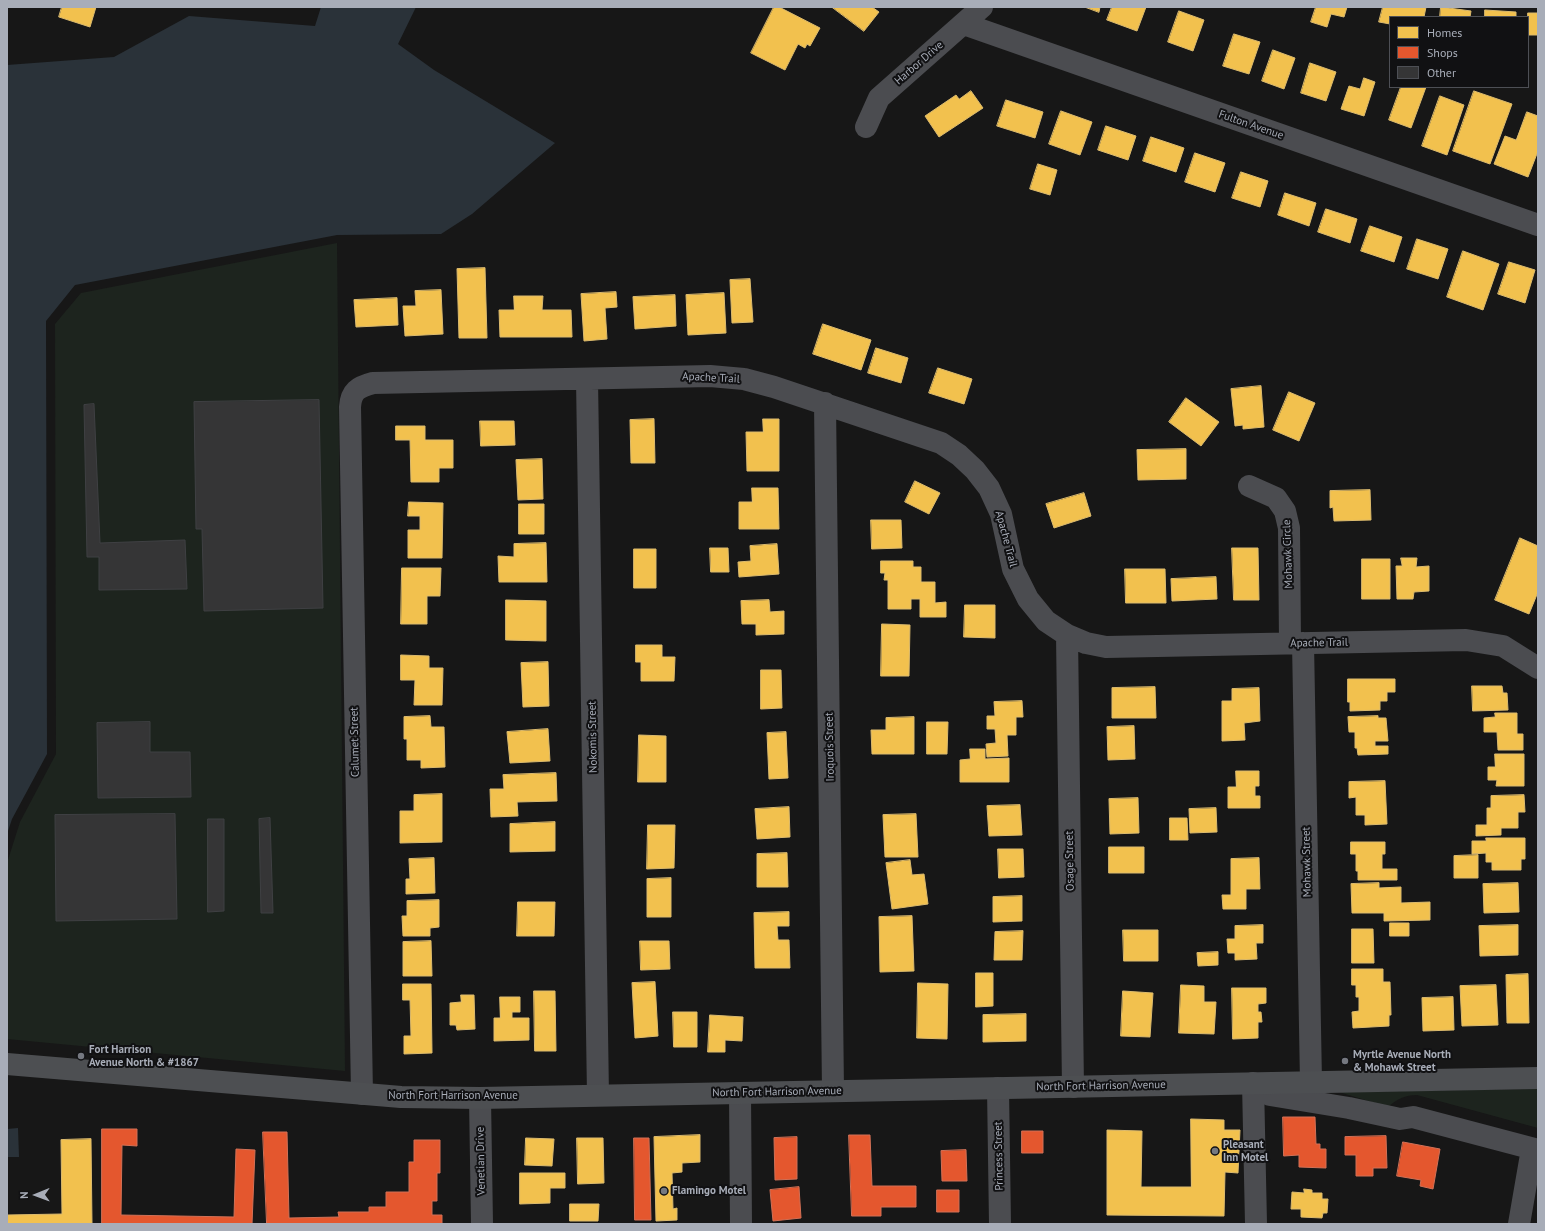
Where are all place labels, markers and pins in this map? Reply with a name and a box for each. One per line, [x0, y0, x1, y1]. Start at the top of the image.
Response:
place label: Fort Harrison Avenue North & #1867 [89, 1043, 199, 1069]
place label: Myrtle Avenue North & Mohawk Street [1353, 1048, 1451, 1074]
marker: Fort Harrison Avenue North & #1867 [76, 1051, 86, 1061]
marker: Myrtle Avenue North & Mohawk Street [1340, 1056, 1350, 1066]
place label: Pleasant Inn Motel [1223, 1138, 1268, 1164]
marker: Pleasant Inn Motel [1210, 1146, 1220, 1156]
place label: Flamingo Motel [672, 1184, 746, 1198]
marker: Flamingo Motel [659, 1186, 669, 1196]

